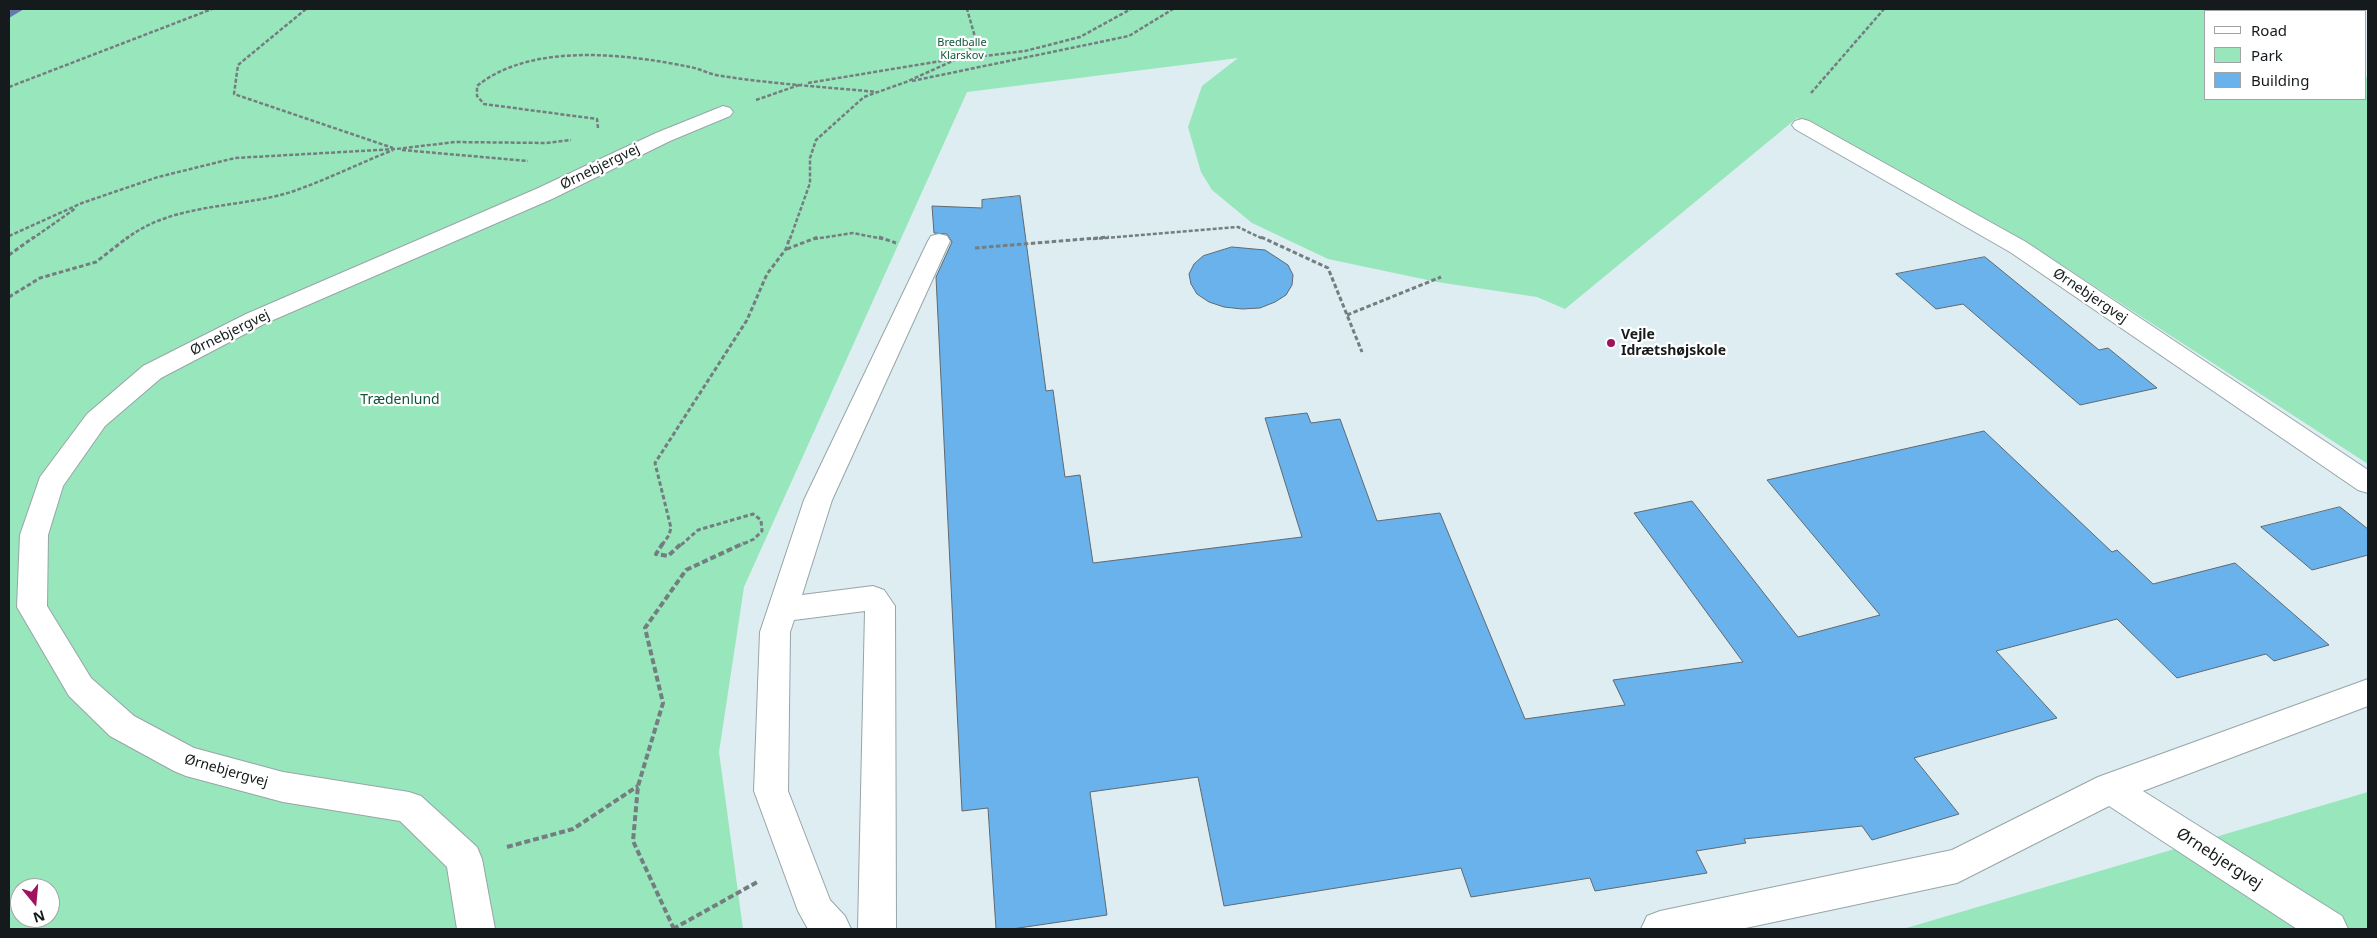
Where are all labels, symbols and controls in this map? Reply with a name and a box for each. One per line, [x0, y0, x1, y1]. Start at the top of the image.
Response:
legend [2204, 10, 2367, 100]
text: Road [2251, 20, 2287, 40]
park label: Bredballe Klarskov [937, 36, 987, 62]
text: Park [2251, 45, 2283, 65]
text: Building [2251, 70, 2309, 90]
street label: Ørnebjergvej [558, 141, 642, 193]
street label: Ørnebjergvej [2050, 265, 2130, 327]
street label: Ørnebjergvej [188, 307, 272, 359]
place label: Vejle Idrætshøjskole [1621, 327, 1726, 360]
marker: Vejle Idrætshøjskole [1605, 337, 1617, 349]
park label: Trædenlund [360, 392, 440, 408]
street label: Ørnebjergvej [182, 751, 270, 791]
street label: Ørnebjergvej [2172, 824, 2266, 894]
north arrow [10, 878, 60, 928]
text: N [31, 906, 47, 928]

